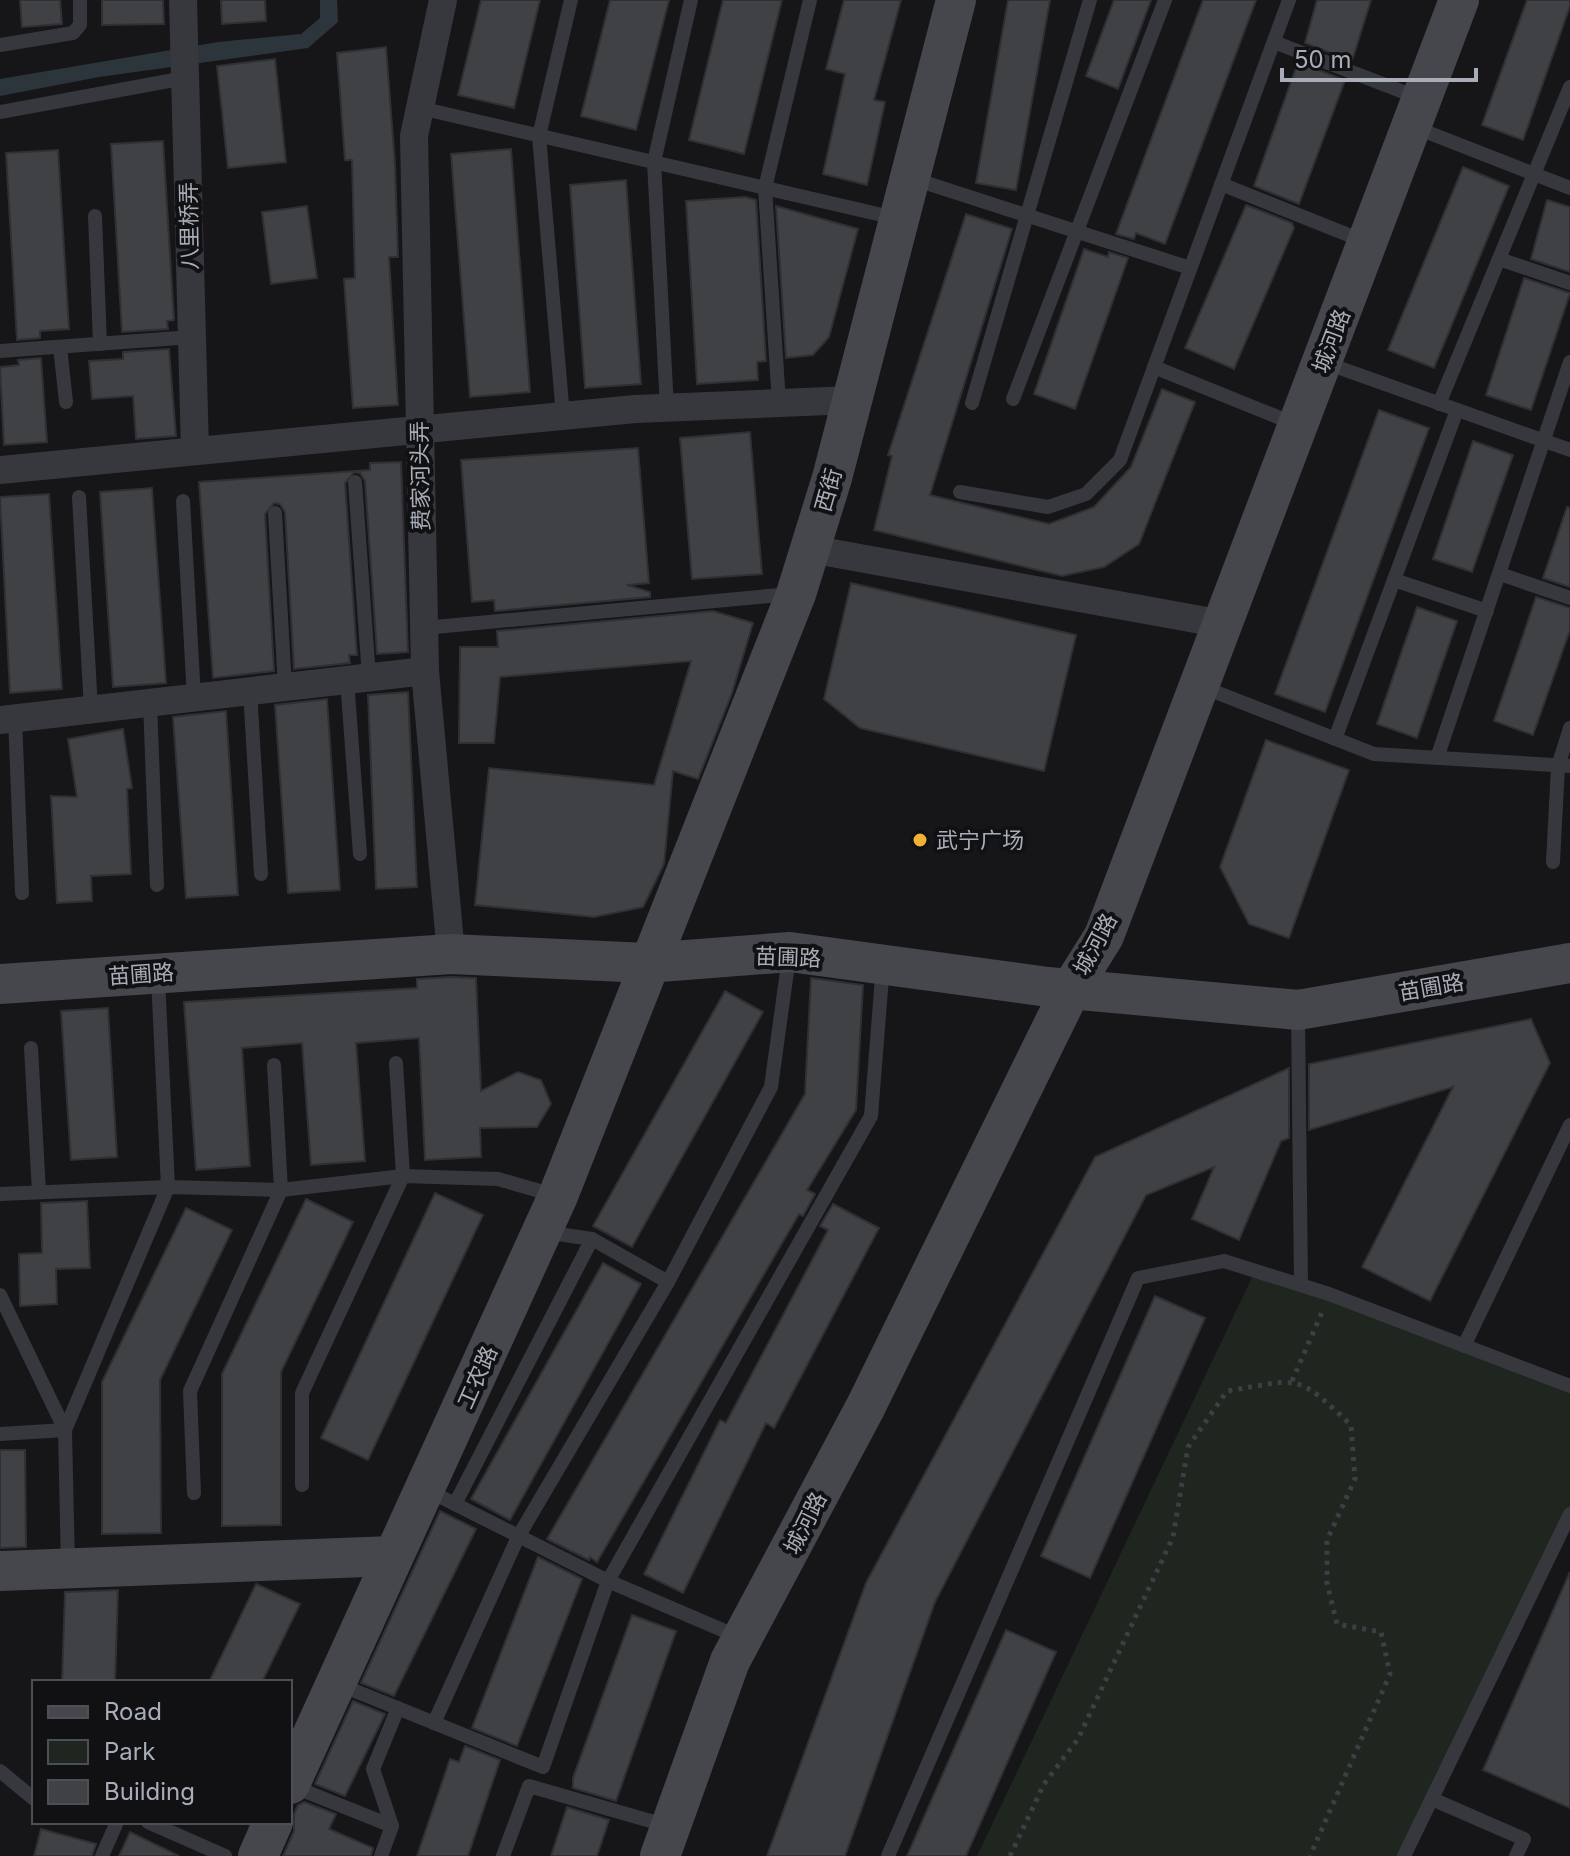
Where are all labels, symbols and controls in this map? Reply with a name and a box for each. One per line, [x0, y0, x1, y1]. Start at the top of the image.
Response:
scale bar [1282, 32, 1476, 82]
text: 50 m [1294, 45, 1352, 74]
street label: 八里桥弄 [175, 182, 203, 270]
street label: 城河路 [1307, 306, 1355, 376]
street label: 费家河头弄 [406, 421, 434, 531]
street label: 西街 [809, 465, 847, 515]
place label: 武宁广场 [936, 827, 1024, 853]
marker: 武宁广场 [911, 831, 929, 849]
street label: 城河路 [1068, 909, 1122, 979]
street label: 苗圃路 [755, 943, 821, 971]
street label: 苗圃路 [107, 959, 175, 989]
street label: 苗圃路 [1396, 968, 1466, 1006]
street label: 工农路 [452, 1342, 502, 1412]
street label: 城河路 [778, 1488, 832, 1558]
legend [32, 1680, 292, 1824]
text: Road [104, 1697, 162, 1726]
text: Park [104, 1737, 155, 1766]
text: Building [104, 1777, 195, 1806]

